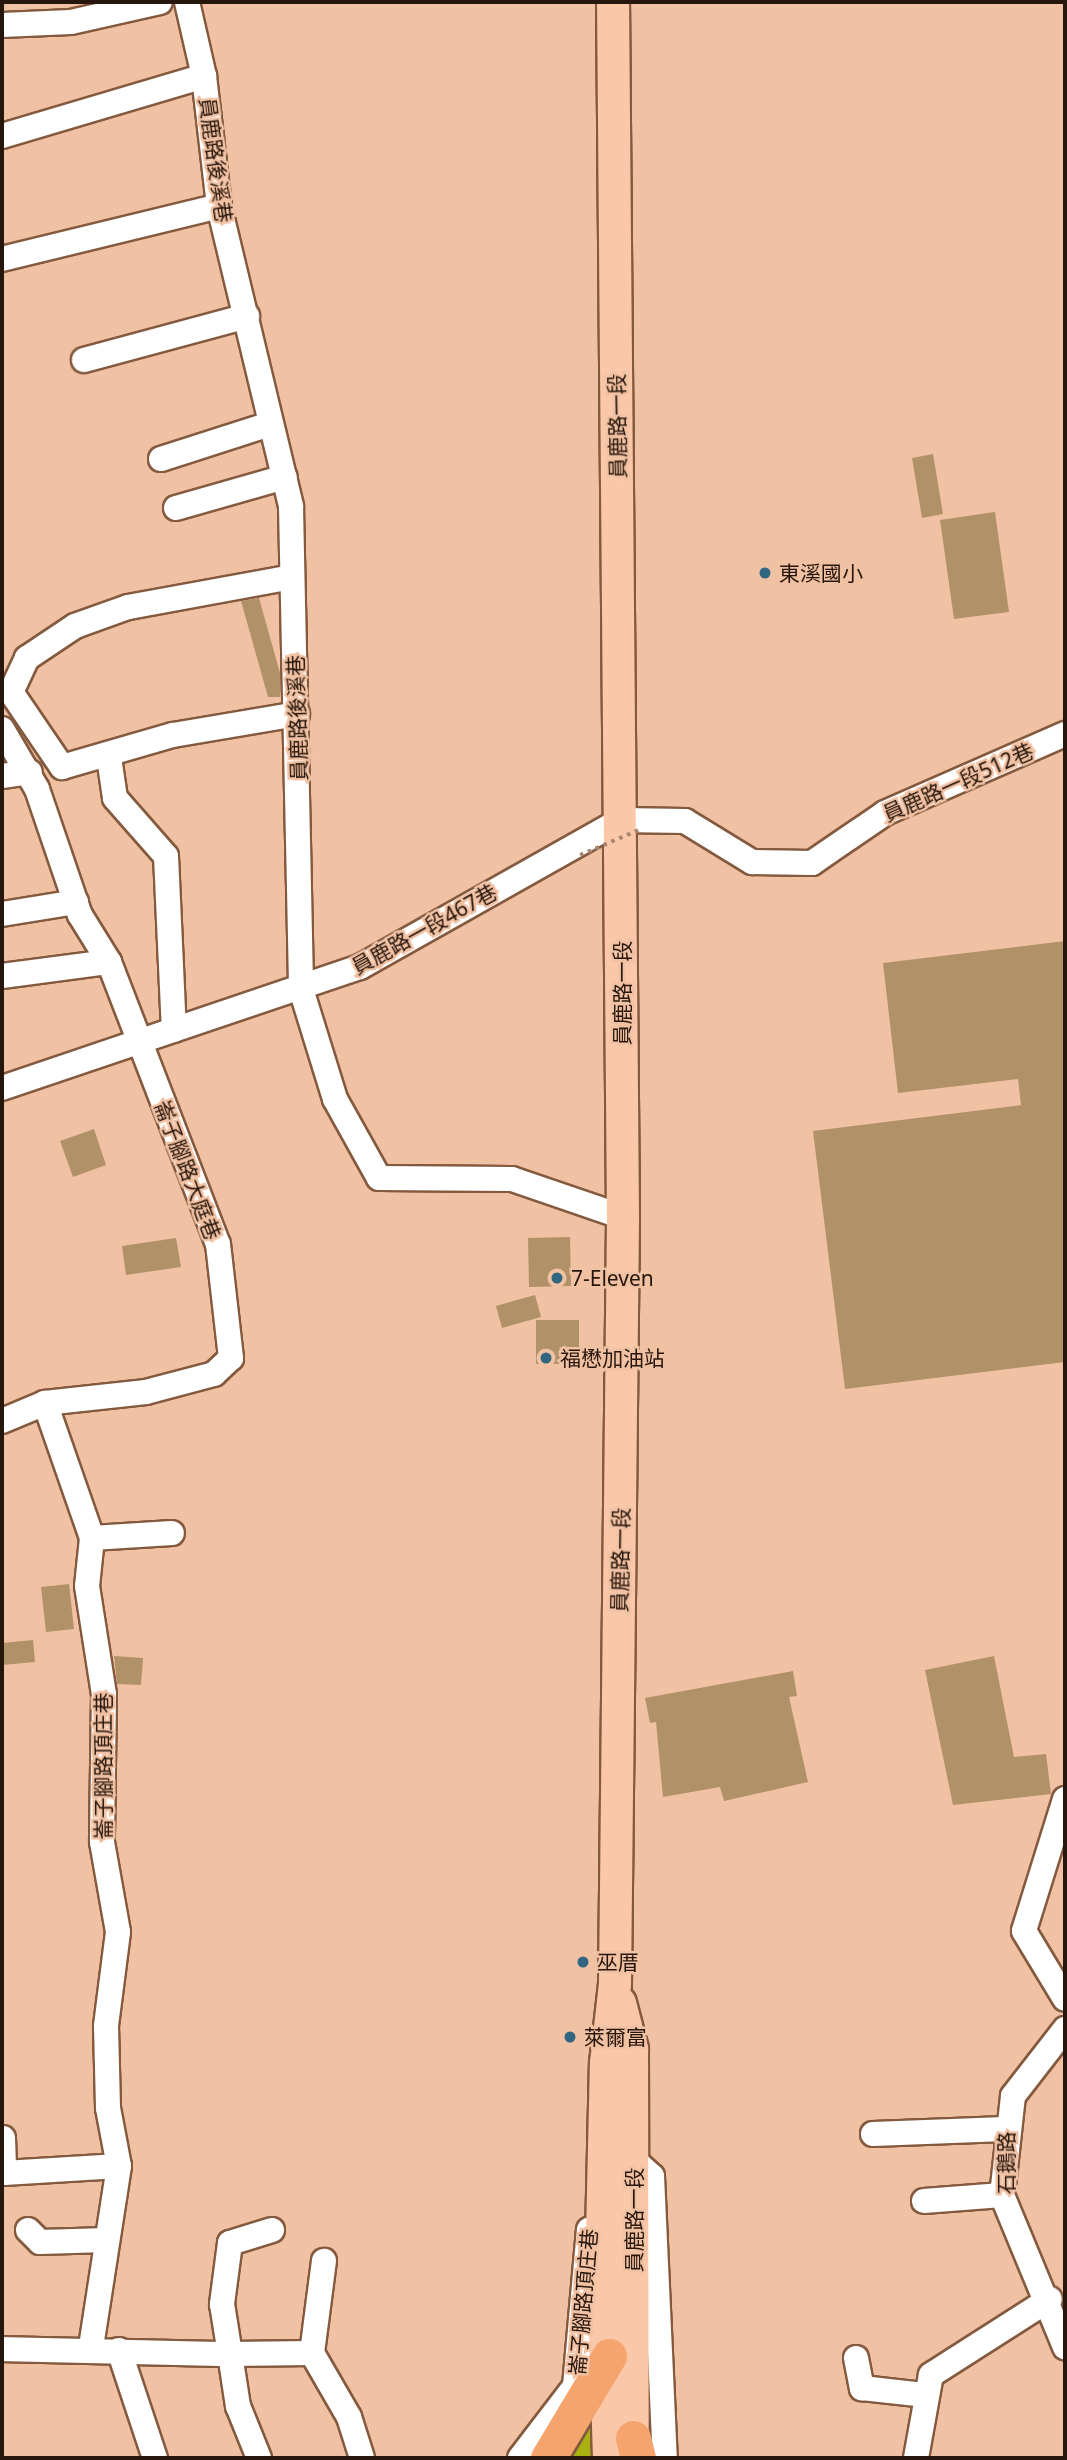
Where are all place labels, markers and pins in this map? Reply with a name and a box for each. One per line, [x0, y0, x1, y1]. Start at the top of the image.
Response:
place label: 東溪國小 [779, 560, 863, 586]
marker: 東溪國小 [757, 565, 773, 581]
place label: 7-Eleven [571, 1265, 654, 1291]
marker: 7-Eleven [549, 1270, 565, 1286]
place label: 福懋加油站 [560, 1345, 665, 1371]
marker: 福懋加油站 [538, 1350, 554, 1366]
place label: 巫厝 [597, 1949, 639, 1975]
marker: 巫厝 [575, 1954, 591, 1970]
place label: 萊爾富 [584, 2024, 647, 2050]
marker: 萊爾富 [562, 2029, 578, 2045]

